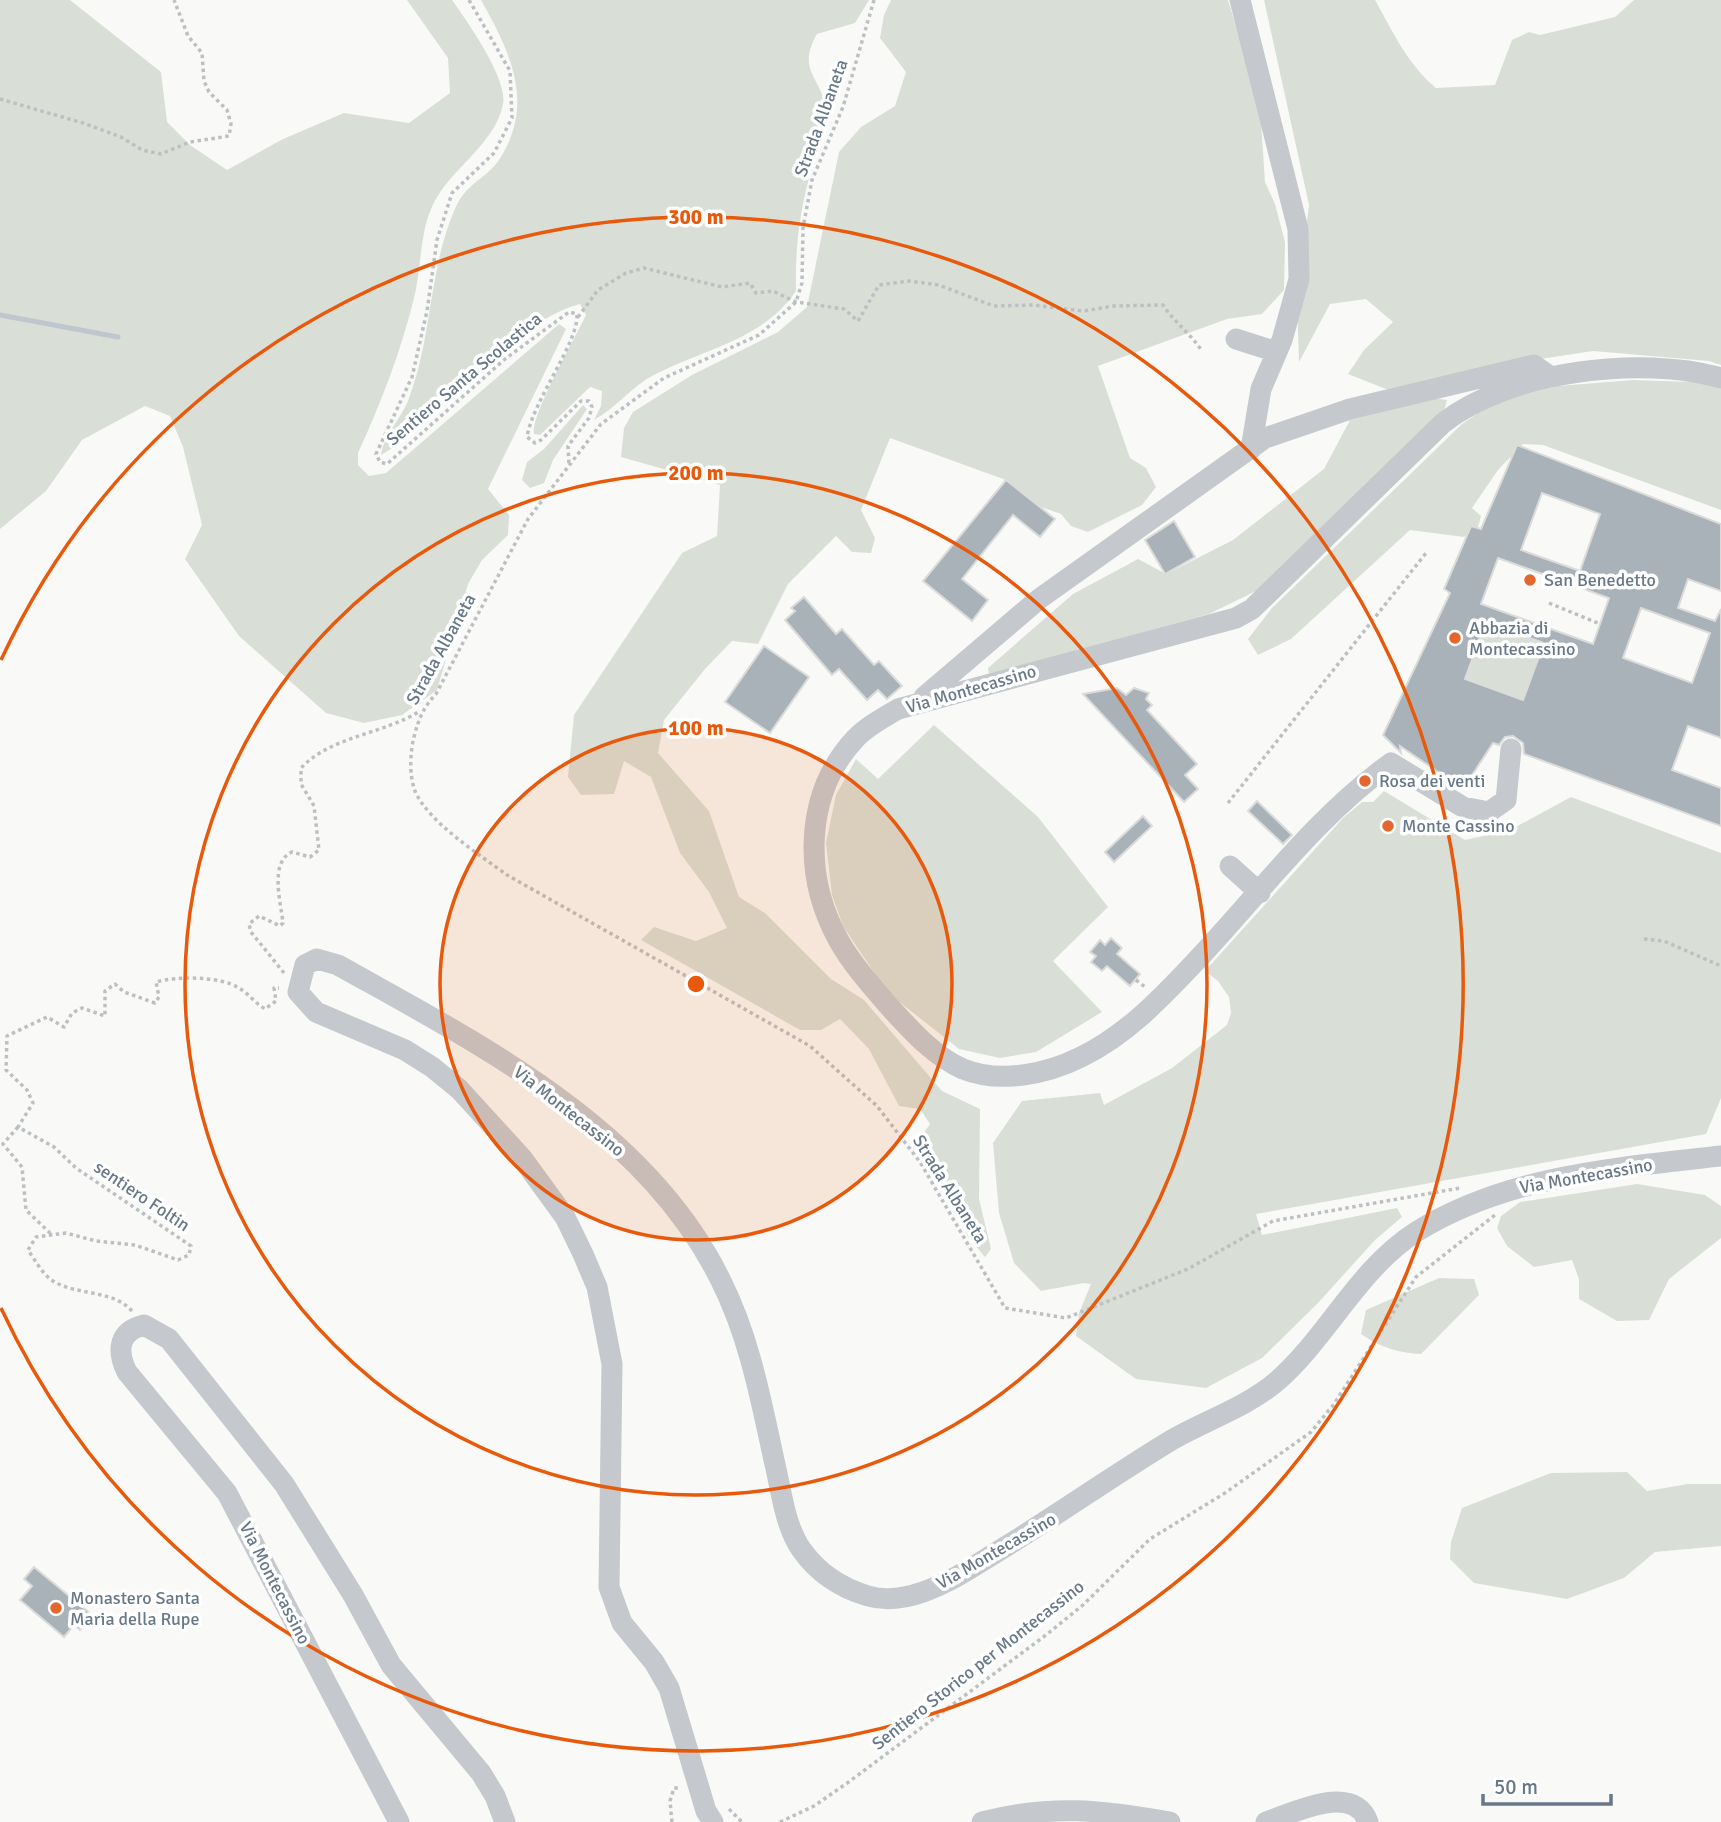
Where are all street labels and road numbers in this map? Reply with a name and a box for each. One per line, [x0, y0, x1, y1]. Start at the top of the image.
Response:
street label: Strada Albaneta [790, 56, 852, 180]
street label: Sentiero Santa Scolastica [382, 308, 546, 450]
street label: Strada Albaneta [401, 590, 481, 708]
street label: Via Montecassino [903, 660, 1039, 718]
street label: Via Montecassino [509, 1061, 629, 1161]
street label: Strada Albaneta [908, 1131, 992, 1247]
street label: Via Montecassino [1518, 1153, 1654, 1199]
street label: sentiero Foltin [90, 1156, 194, 1236]
street label: Via Montecassino [932, 1508, 1060, 1594]
street label: Via Montecassino [235, 1518, 315, 1648]
street label: Sentiero Storico per Montecassino [868, 1575, 1088, 1755]

